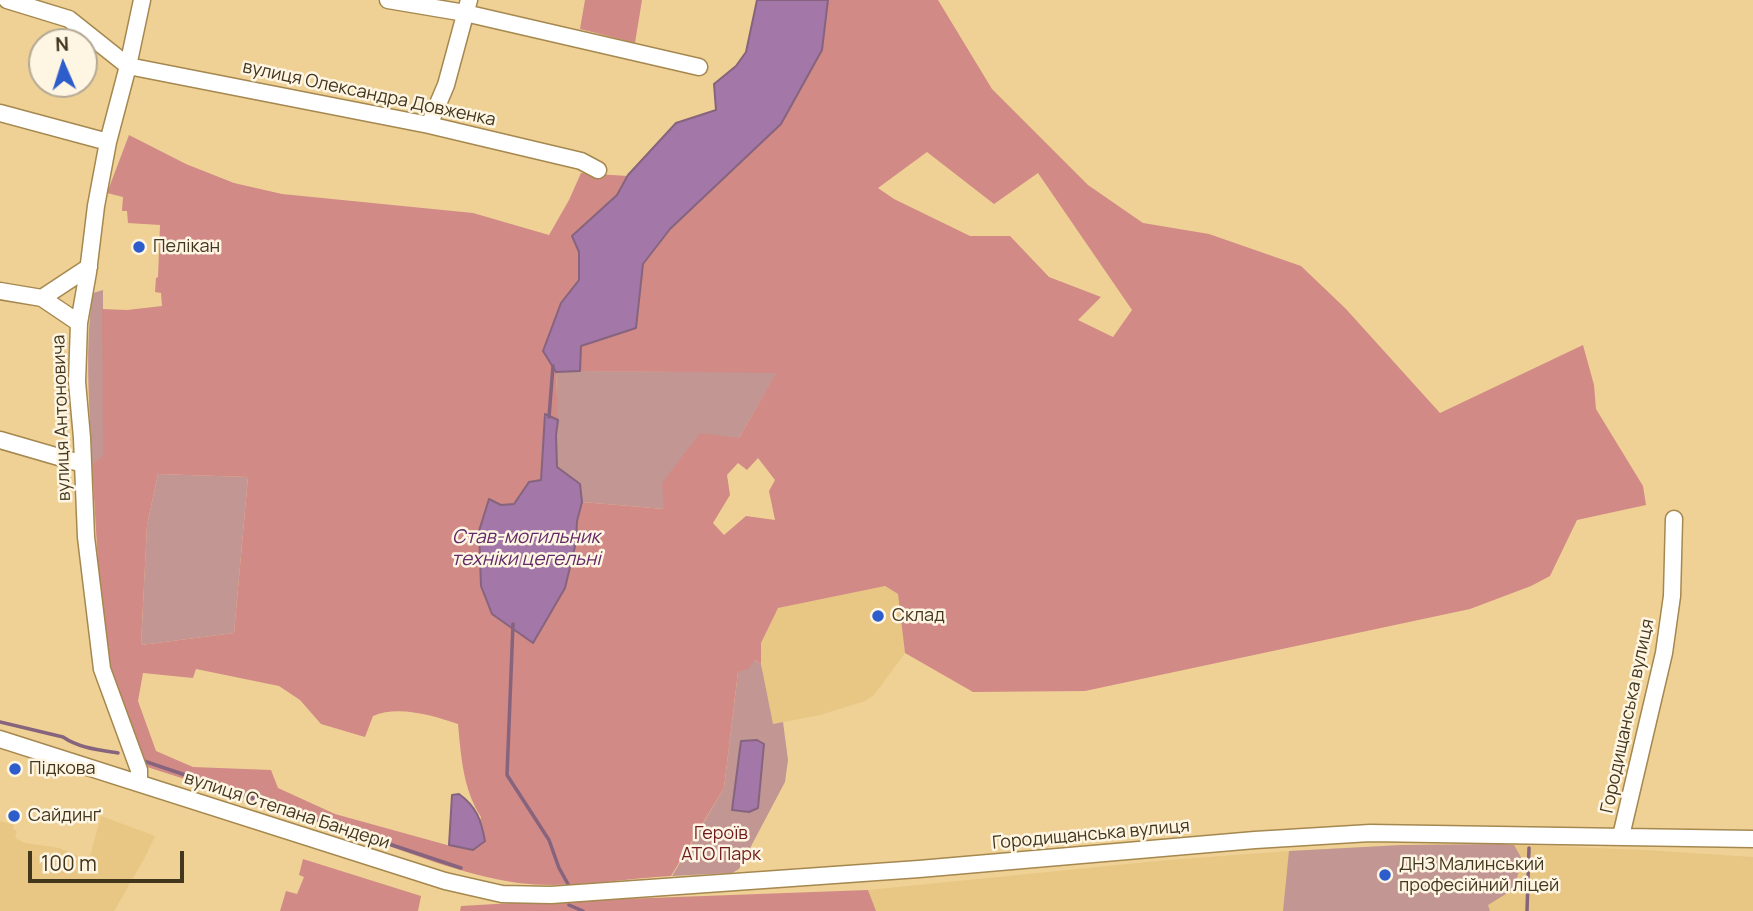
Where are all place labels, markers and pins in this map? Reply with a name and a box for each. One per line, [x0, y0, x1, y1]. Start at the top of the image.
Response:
place label: Пелікан [153, 236, 220, 258]
marker: Пелікан [131, 239, 147, 255]
place label: Склад [892, 605, 945, 627]
marker: Склад [870, 608, 886, 624]
place label: Підкова [29, 758, 95, 780]
marker: Підкова [7, 761, 23, 777]
place label: Сайдинґ [28, 805, 101, 827]
marker: Сайдинґ [6, 808, 22, 824]
place label: ДНЗ Малинський професійний ліцей [1399, 854, 1559, 896]
marker: ДНЗ Малинський професійний ліцей [1377, 867, 1393, 883]

